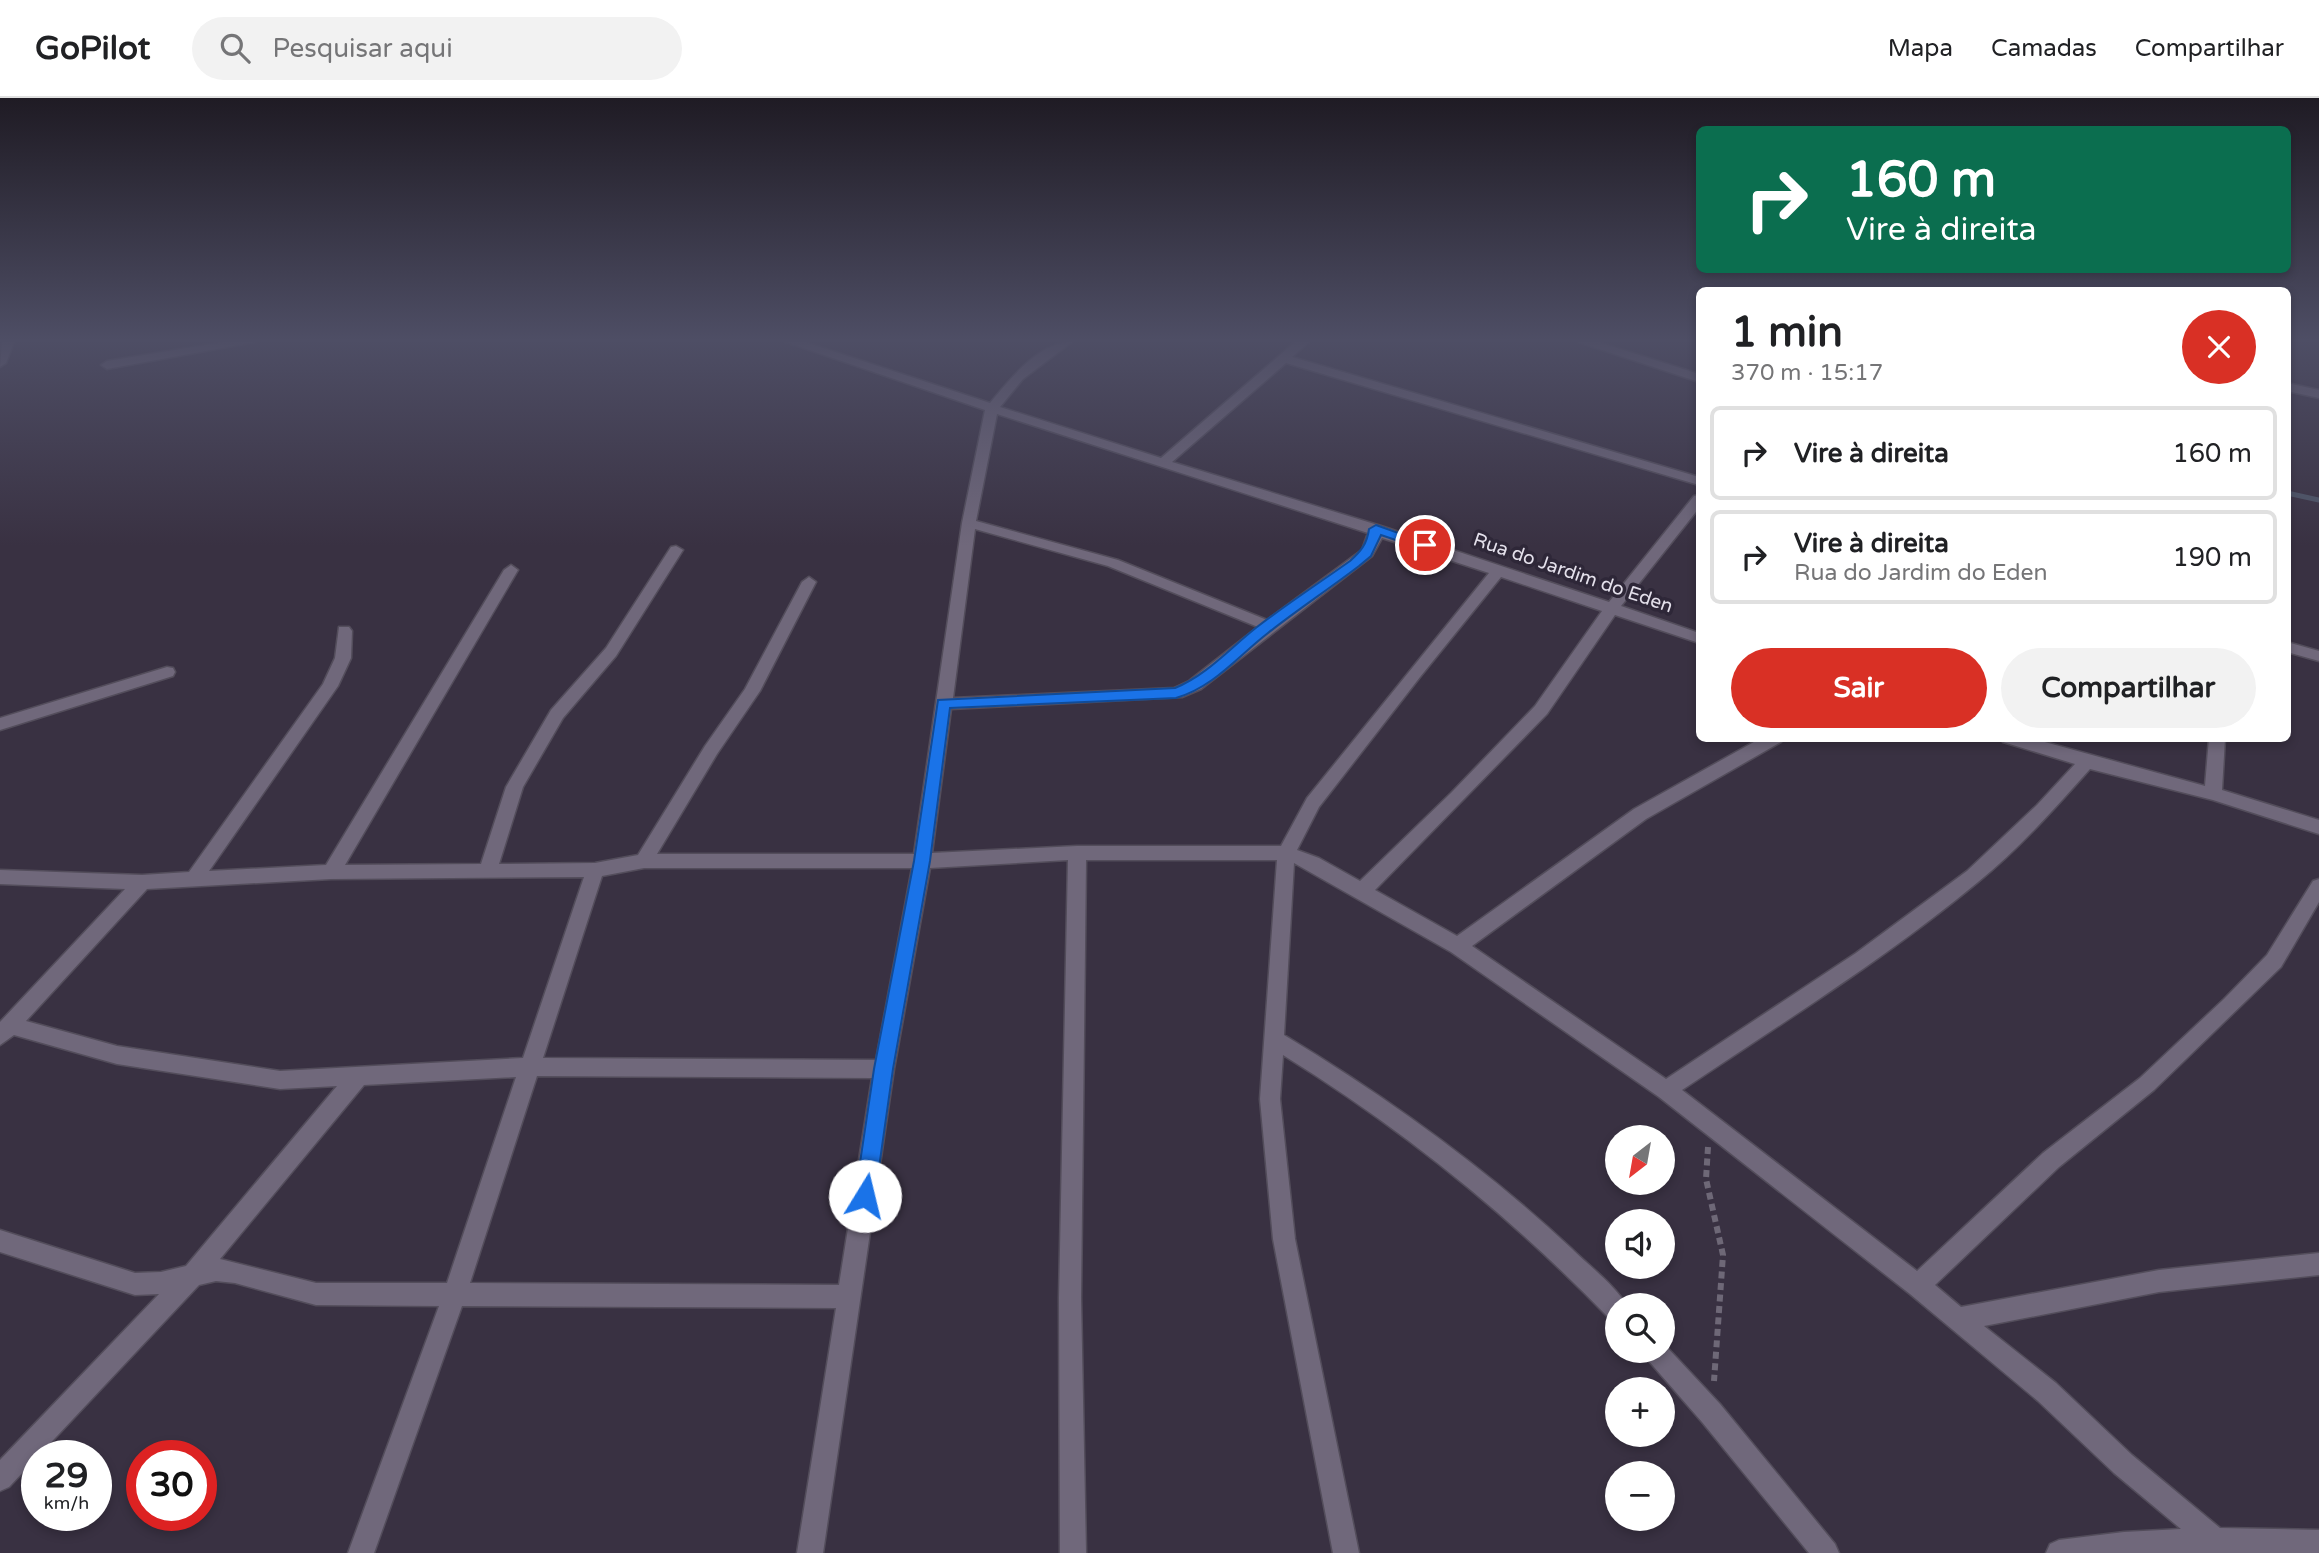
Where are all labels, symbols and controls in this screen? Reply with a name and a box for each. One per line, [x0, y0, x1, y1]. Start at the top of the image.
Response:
search box [192, 17, 682, 80]
text: GoPilot [35, 29, 150, 68]
icon: search [216, 29, 254, 67]
text: Pesquisar aqui [272, 33, 453, 64]
text: Mapa [1888, 34, 1953, 63]
text: Camadas [1991, 34, 2097, 63]
text: Compartilhar [2135, 34, 2284, 63]
text: 160 m [1846, 151, 1996, 210]
icon: right [1731, 154, 1822, 245]
text: Vire à direita [1846, 211, 2037, 249]
text: 1 min [1731, 307, 1843, 358]
button: close [2182, 310, 2256, 384]
text: 370 m · 15:17 [1731, 359, 1883, 387]
icon: right [1735, 434, 1773, 472]
text: Vire à direita [1794, 438, 1949, 469]
text: 160 m [2172, 438, 2252, 469]
pin [1395, 515, 1455, 575]
icon: arrive [1406, 526, 1444, 564]
street label: Rua do Jardim do Eden [1470, 528, 1676, 618]
text: Vire à direita [1794, 528, 1949, 559]
icon: right [1735, 538, 1773, 576]
text: 190 m [2172, 542, 2252, 573]
text: Rua do Jardim do Eden [1794, 559, 2048, 587]
button: Sair [1731, 648, 1987, 728]
button: Compartilhar [2001, 648, 2256, 728]
north arrow [1605, 1125, 1675, 1195]
map controls [1605, 1125, 1675, 1531]
position arrow [828, 1159, 902, 1233]
button: sound [1605, 1209, 1675, 1279]
button: search [1605, 1293, 1675, 1363]
button: + [1605, 1377, 1675, 1447]
speed limit sign: 30 [126, 1440, 217, 1531]
text: 29 [45, 1455, 88, 1497]
button: − [1605, 1461, 1675, 1531]
text: km/h [44, 1492, 89, 1514]

